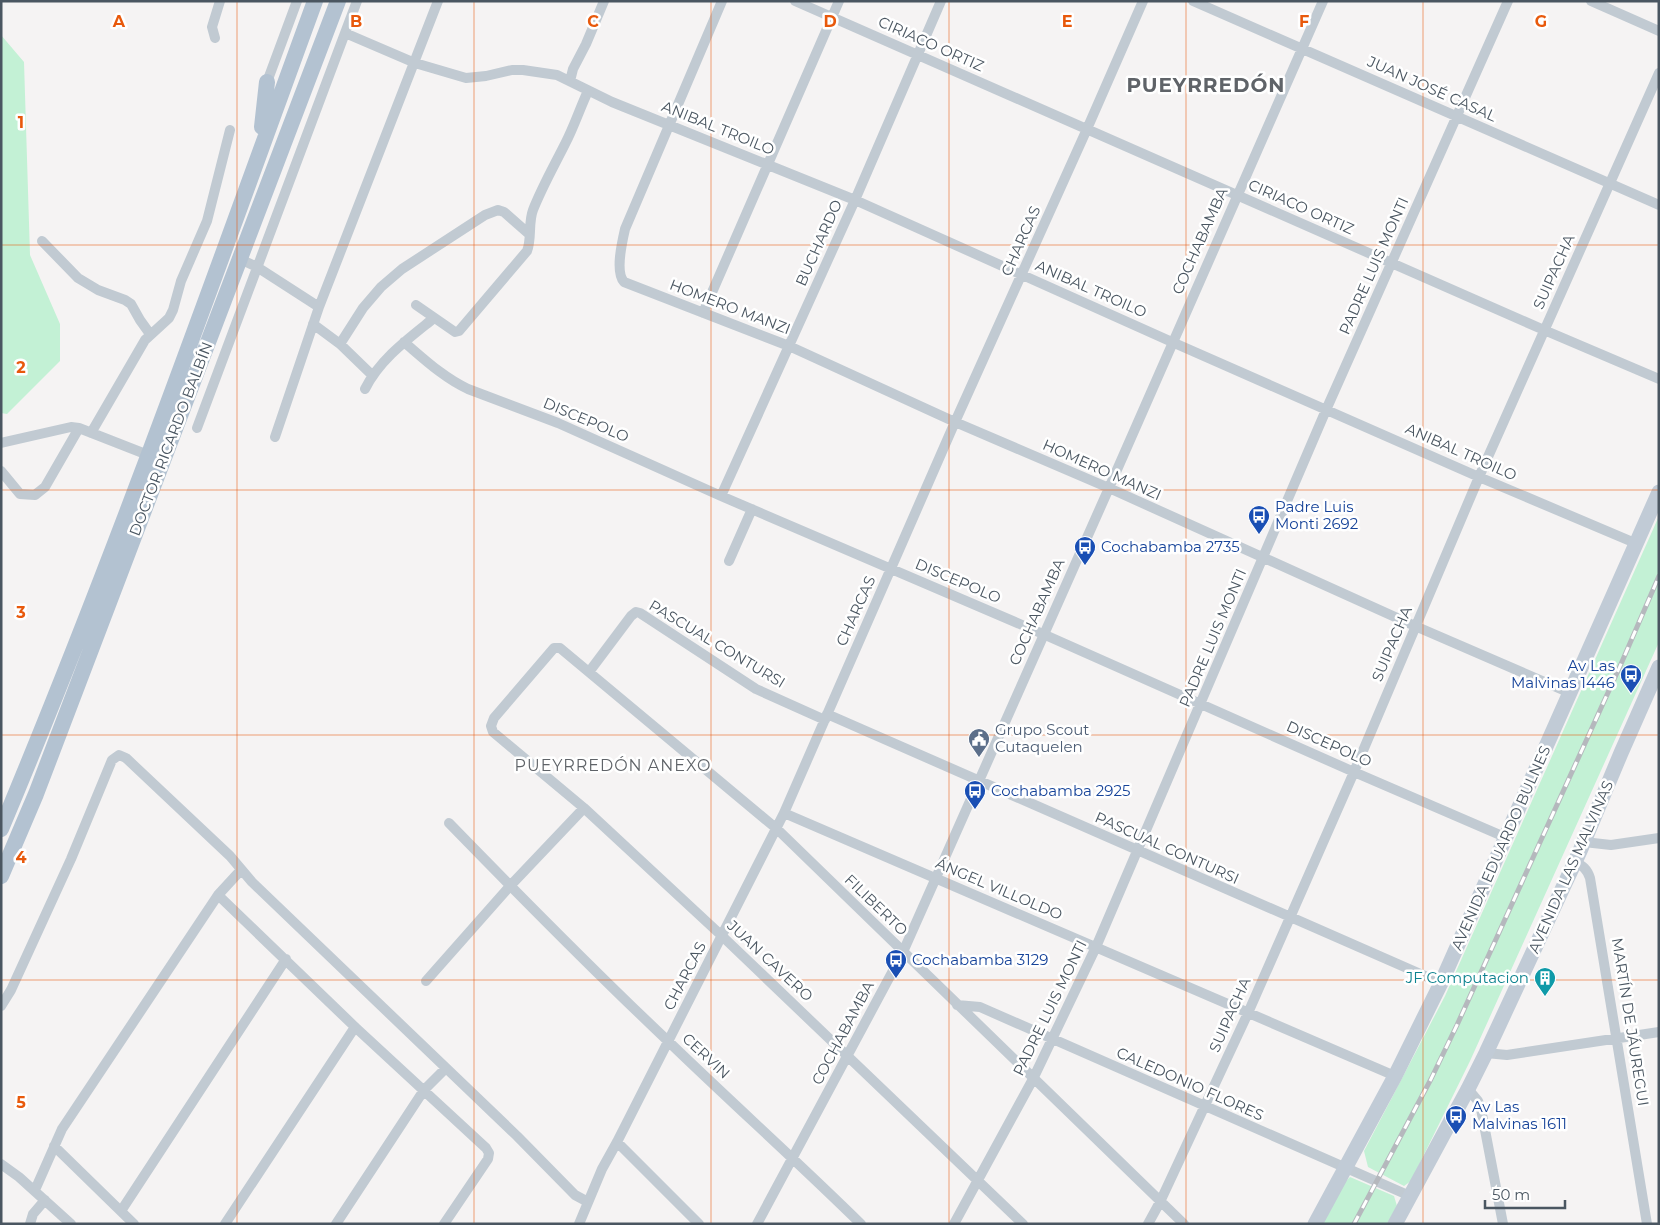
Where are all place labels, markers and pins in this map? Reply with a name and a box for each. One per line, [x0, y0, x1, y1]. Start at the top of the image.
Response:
place label: Padre Luis Monti 2692 [1275, 497, 1358, 533]
bus stop icon: Padre Luis Monti 2692 [1247, 504, 1271, 535]
bus stop icon: Cochabamba 2735 [1073, 535, 1097, 566]
place label: Cochabamba 2735 [1101, 537, 1240, 556]
place label: Av Las Malvinas 1446 [1511, 656, 1615, 692]
bus stop icon: Av Las Malvinas 1446 [1619, 663, 1643, 694]
place label: Grupo Scout Cutaquelen [995, 720, 1089, 756]
public building icon: Grupo Scout Cutaquelen [967, 727, 991, 758]
bus stop icon: Cochabamba 2925 [963, 779, 987, 810]
place label: Cochabamba 2925 [991, 781, 1130, 800]
bus stop icon: Cochabamba 3129 [884, 948, 908, 979]
place label: Cochabamba 3129 [912, 950, 1048, 969]
building icon: JF Computacion [1533, 966, 1557, 997]
place label: JF Computacion [1405, 968, 1529, 987]
place label: Av Las Malvinas 1611 [1472, 1097, 1567, 1133]
bus stop icon: Av Las Malvinas 1611 [1444, 1104, 1468, 1135]

